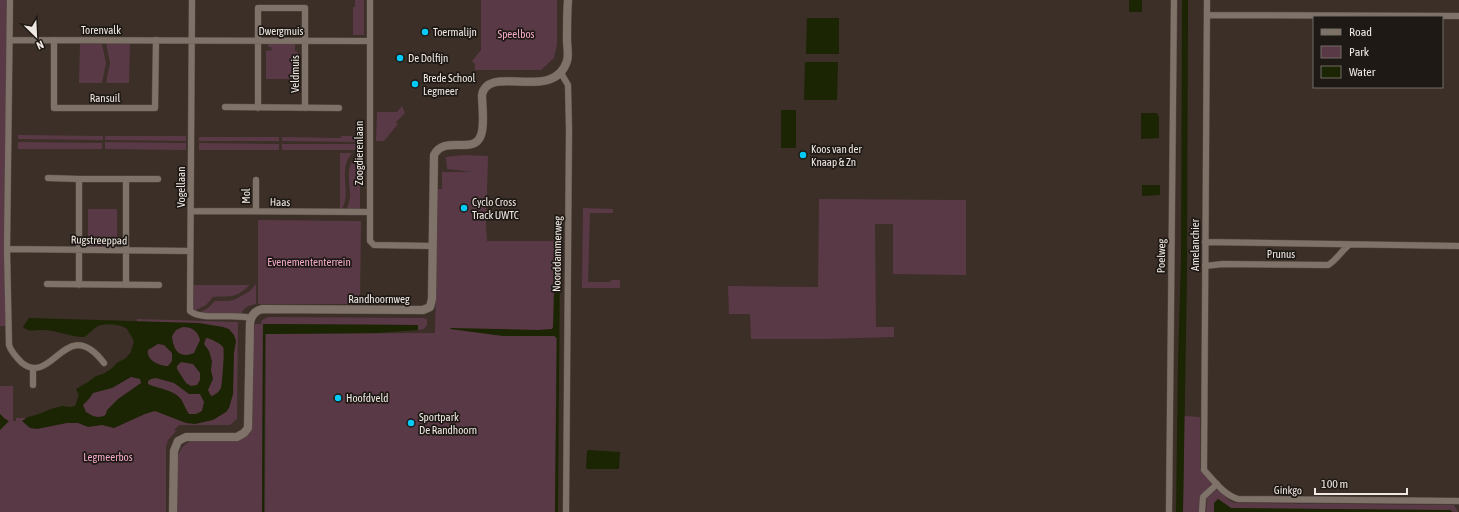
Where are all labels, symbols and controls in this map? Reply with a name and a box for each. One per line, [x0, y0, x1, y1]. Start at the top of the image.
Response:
north arrow [16, 16, 56, 56]
legend [1313, 16, 1443, 88]
street label: Torenvalk [81, 24, 121, 36]
street label: Dwergmuis [259, 25, 304, 37]
text: Road [1349, 25, 1372, 39]
place label: Toermalijn [433, 26, 477, 38]
marker: Toermalijn [420, 27, 430, 37]
park label: Speelbos [498, 28, 535, 40]
text: N [35, 38, 45, 52]
text: Park [1349, 45, 1370, 59]
place label: De Dolfijn [408, 52, 448, 64]
marker: De Dolfijn [395, 53, 405, 63]
street label: Veldmuis [289, 55, 301, 93]
text: Water [1349, 65, 1376, 79]
place label: Brede School Legmeer [423, 72, 475, 97]
marker: Brede School Legmeer [410, 79, 420, 89]
street label: Ransuil [90, 92, 120, 104]
street label: Zoogdierenlaan [353, 121, 365, 185]
place label: Koos van der Knaap & Zn [811, 143, 862, 168]
marker: Koos van der Knaap & Zn [798, 150, 808, 160]
street label: Vogellaan [175, 166, 187, 208]
street label: Mol [240, 188, 252, 204]
street label: Haas [270, 196, 290, 208]
place label: Cyclo Cross Track UWTC [472, 196, 519, 221]
marker: Cyclo Cross Track UWTC [459, 203, 469, 213]
street label: Noorddammerweg [550, 216, 564, 292]
street label: Amelanchier [1189, 218, 1201, 271]
street label: Rugstreeppad [71, 234, 127, 246]
street label: Poelweg [1155, 238, 1167, 273]
street label: Prunus [1267, 248, 1295, 260]
park label: Evenemententerrein [267, 256, 351, 268]
street label: Randhoornweg [348, 293, 410, 305]
place label: Hoofdveld [346, 392, 388, 404]
marker: Hoofdveld [333, 393, 343, 403]
place label: Sportpark De Randhoorn [419, 411, 477, 436]
marker: Sportpark De Randhoorn [406, 418, 416, 428]
park label: Legmeerbos [83, 451, 133, 463]
scale bar [1315, 470, 1407, 496]
text: 100 m [1321, 477, 1348, 491]
street label: Ginkgo [1274, 484, 1302, 496]

